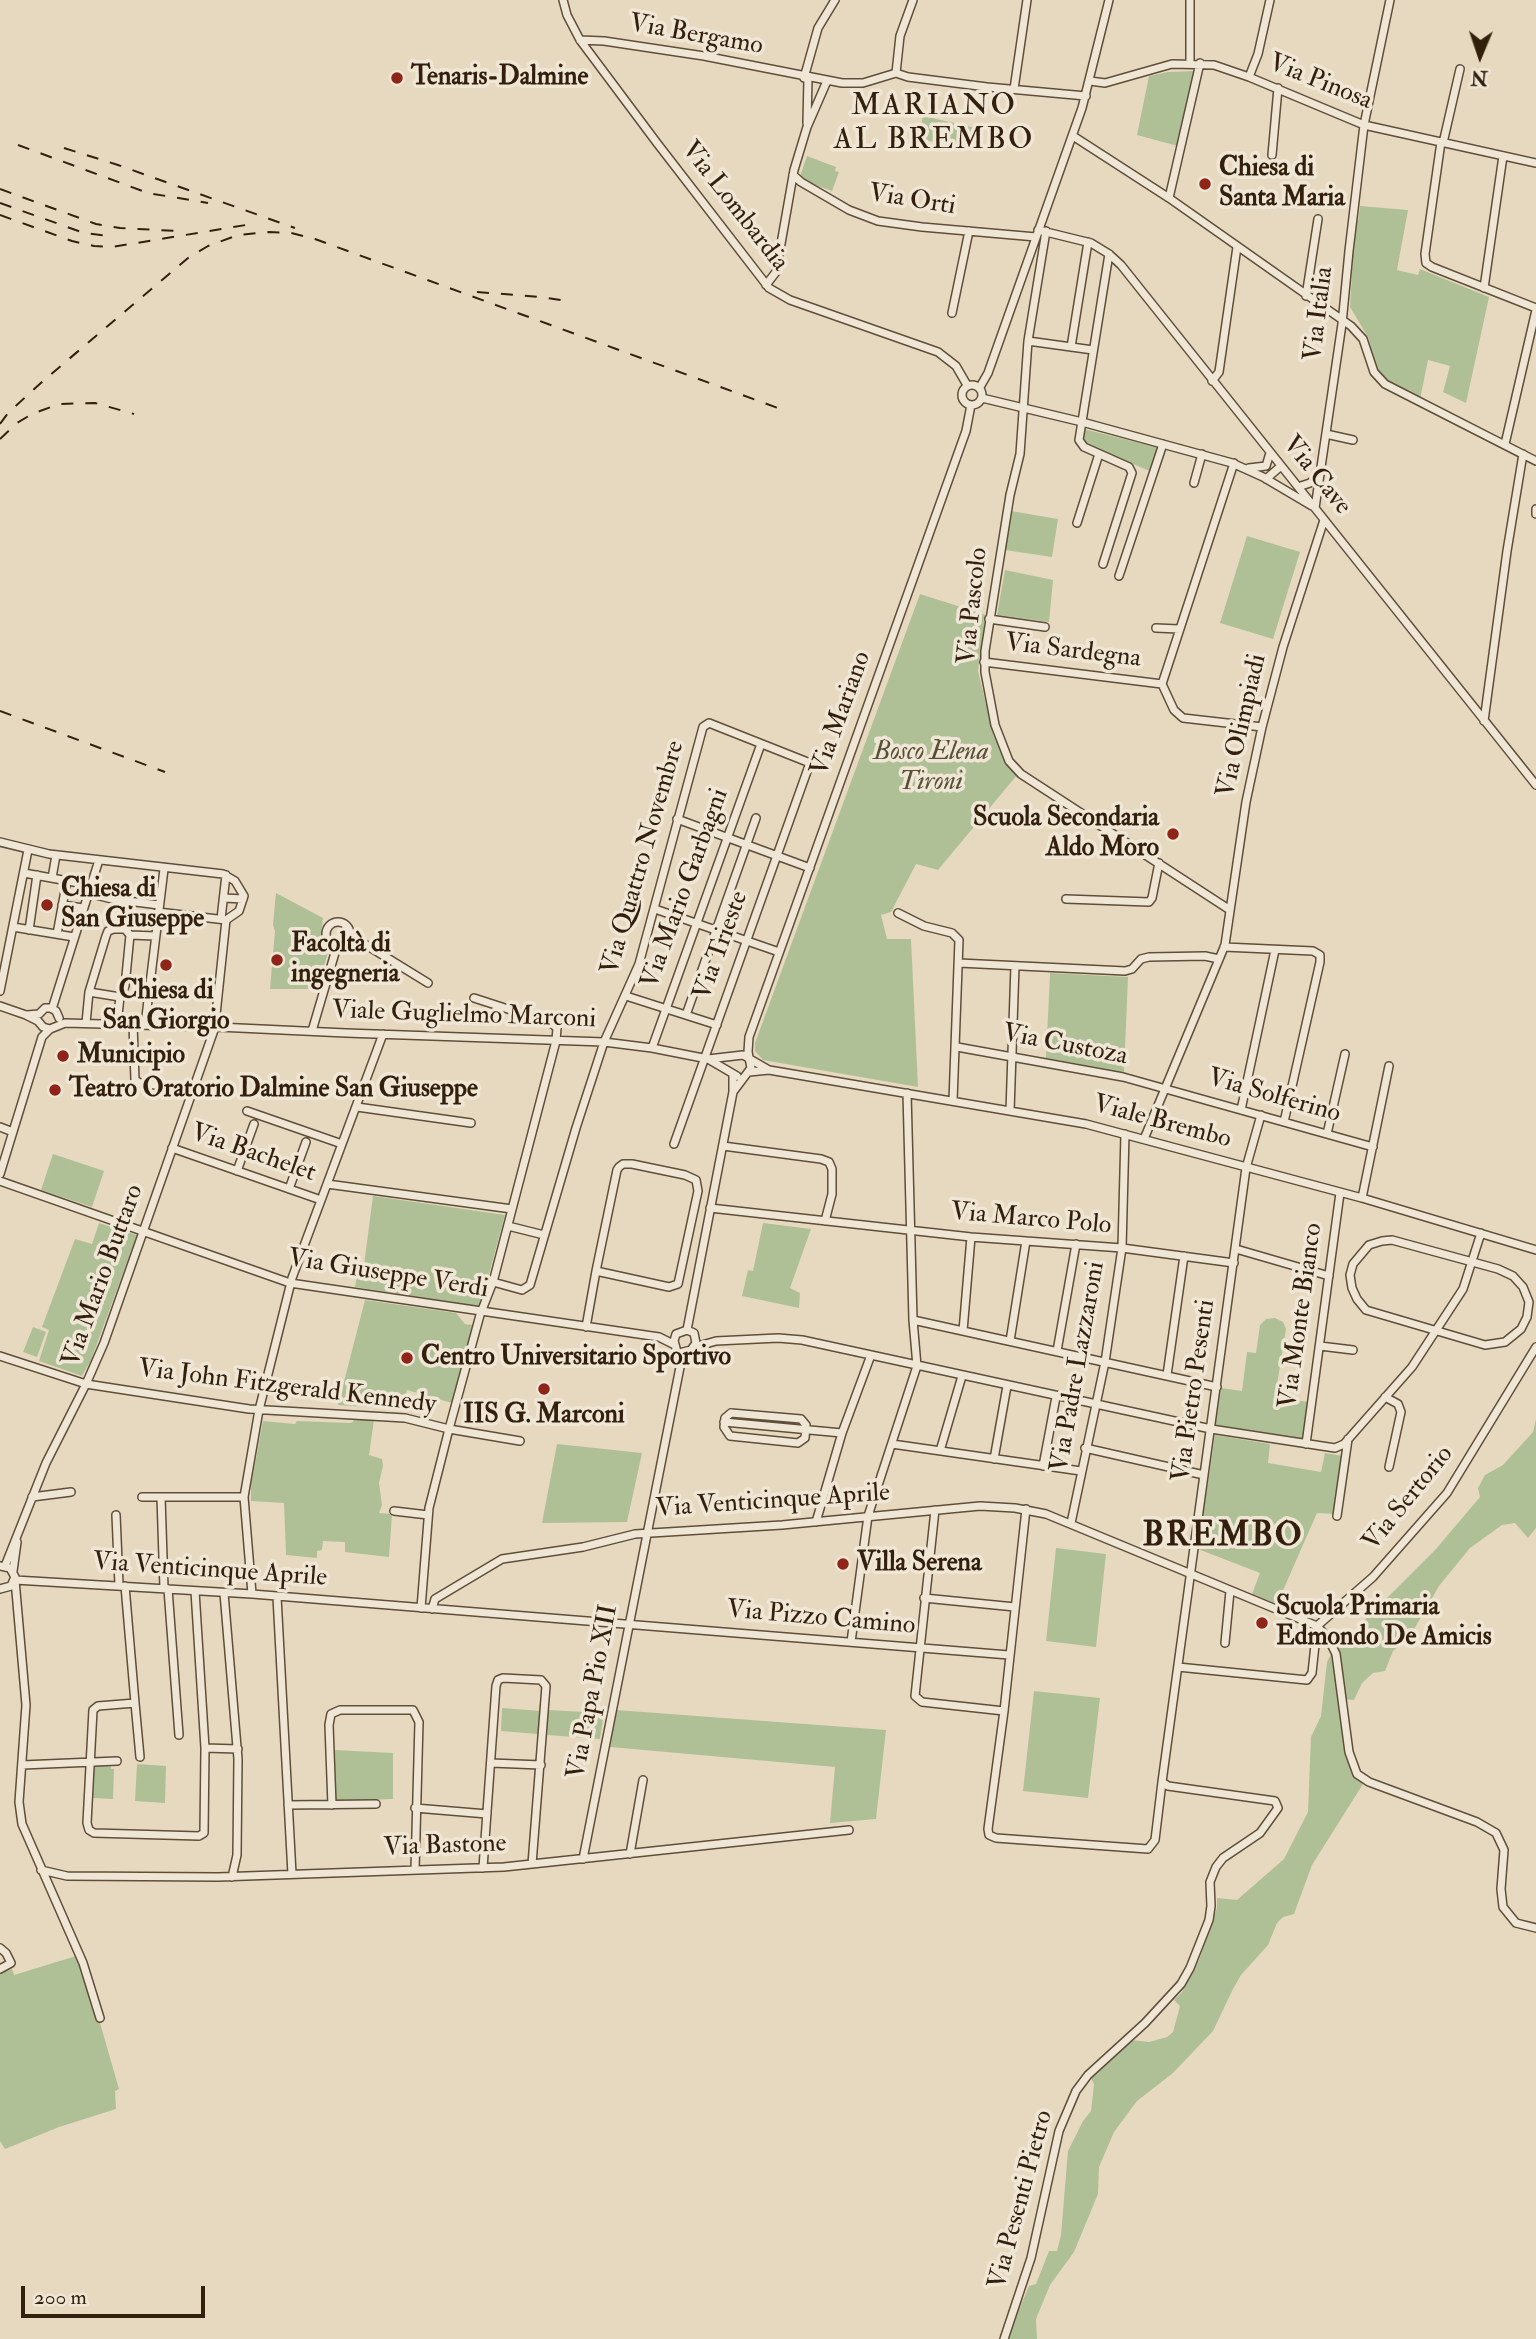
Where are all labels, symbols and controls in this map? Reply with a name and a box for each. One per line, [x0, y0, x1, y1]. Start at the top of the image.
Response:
street label: Via Bergamo [627, 9, 765, 63]
north arrow [1445, 21, 1515, 91]
street label: Via Pinosa [1264, 48, 1376, 118]
place label: Tenaris-Dalmine [411, 62, 588, 94]
text: N [1470, 65, 1488, 89]
marker: Tenaris-Dalmine [389, 70, 405, 86]
district label: MARIANO AL BREMBO [835, 90, 1033, 160]
street label: Via Lombardia [674, 136, 794, 278]
place label: Chiesa di Santa Maria [1219, 153, 1345, 214]
marker: Chiesa di Santa Maria [1197, 176, 1213, 192]
street label: Via Orti [866, 179, 958, 223]
street label: Via Italia [1299, 265, 1341, 363]
street label: Via Cave [1275, 430, 1357, 522]
street label: Via Pascolo [952, 546, 996, 666]
street label: Via Sardegna [1003, 628, 1143, 676]
street label: Via Mariano [805, 647, 879, 781]
street label: Via Olimpiadi [1211, 651, 1275, 801]
street label: Via Quattro Novembre [596, 737, 692, 979]
park label: Bosco Elena Tironi [873, 737, 989, 798]
street label: Via Mario Garbagni [635, 785, 737, 993]
place label: Scuola Secondaria Aldo Moro [973, 803, 1159, 864]
marker: Scuola Secondaria Aldo Moro [1165, 826, 1181, 842]
place label: Chiesa di San Giuseppe [61, 874, 204, 936]
street label: Via Trieste [688, 887, 756, 1005]
marker: Chiesa di San Giuseppe [39, 897, 55, 913]
place label: Facoltà di ingegneria [291, 929, 399, 990]
marker: Facoltà di ingegneria [269, 952, 285, 968]
marker: Chiesa di San Giorgio [158, 957, 174, 973]
place label: Chiesa di San Giorgio [103, 976, 229, 1038]
street label: Viale Guglielmo Marconi [331, 996, 597, 1036]
street label: Via Custoza [1000, 1019, 1130, 1073]
place label: Municipio [77, 1040, 185, 1072]
marker: Municipio [55, 1048, 71, 1064]
street label: Via Solferino [1204, 1063, 1344, 1131]
place label: Teatro Oratorio Dalmine San Giuseppe [69, 1074, 478, 1106]
marker: Teatro Oratorio Dalmine San Giuseppe [47, 1082, 63, 1098]
street label: Viale Brembo [1090, 1090, 1234, 1156]
street label: Via Bachelet [186, 1118, 320, 1190]
street label: Via Mario Buttaro [57, 1181, 151, 1371]
street label: Via Marco Polo [949, 1197, 1113, 1243]
street label: Via Monte Bianco [1274, 1221, 1330, 1411]
street label: Via Giuseppe Verdi [286, 1244, 490, 1306]
street label: Via Padre Lazzaroni [1045, 1259, 1113, 1475]
street label: Via Pietro Pesenti [1167, 1298, 1223, 1484]
place label: Centro Universitario Sportivo [421, 1342, 731, 1374]
marker: Centro Universitario Sportivo [399, 1350, 415, 1366]
street label: Via John Fitzgerald Kennedy [136, 1354, 438, 1422]
marker: IIS G. Marconi [536, 1381, 552, 1397]
place label: IIS G. Marconi [463, 1400, 625, 1432]
street label: Via Sertorio [1357, 1440, 1461, 1558]
street label: Via Venticinque Aprile [655, 1478, 891, 1526]
district label: BREMBO [1143, 1518, 1303, 1558]
street label: Via Venticinque Aprile [92, 1547, 328, 1595]
place label: Villa Serena [857, 1548, 982, 1580]
marker: Villa Serena [835, 1556, 851, 1572]
place label: Scuola Primaria Edmondo De Amicis [1276, 1592, 1492, 1654]
street label: Via Pizzo Camino [725, 1595, 917, 1643]
street label: Via Papa Pio XII [562, 1602, 626, 1782]
marker: Scuola Primaria Edmondo De Amicis [1254, 1615, 1270, 1631]
street label: Via Bastone [383, 1829, 507, 1865]
street label: Via Pesenti Pietro [983, 2107, 1061, 2293]
scale bar [24, 2272, 208, 2316]
text: 200 m [34, 2284, 87, 2311]

